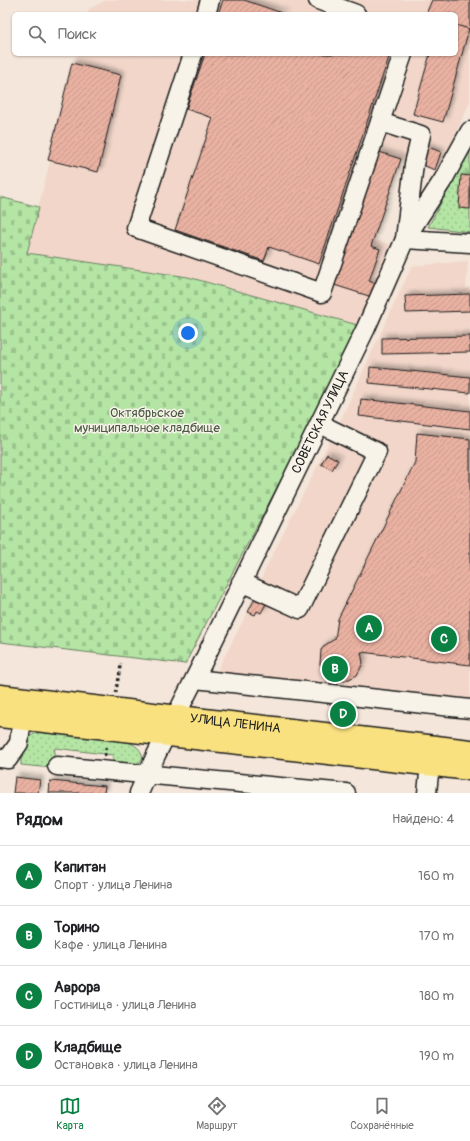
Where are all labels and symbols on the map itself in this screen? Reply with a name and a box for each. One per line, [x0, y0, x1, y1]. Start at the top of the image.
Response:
your location [178, 323, 198, 343]
street label: СОВЕТСКАЯ УЛИЦА [288, 367, 352, 476]
park label: Октябрьское муниципальное кладбище [74, 405, 221, 436]
pin: A [356, 613, 382, 643]
pin: C [431, 624, 457, 654]
pin: B [322, 654, 348, 684]
pin: D [330, 699, 356, 729]
street label: УЛИЦА ЛЕНИНА [189, 710, 282, 737]

